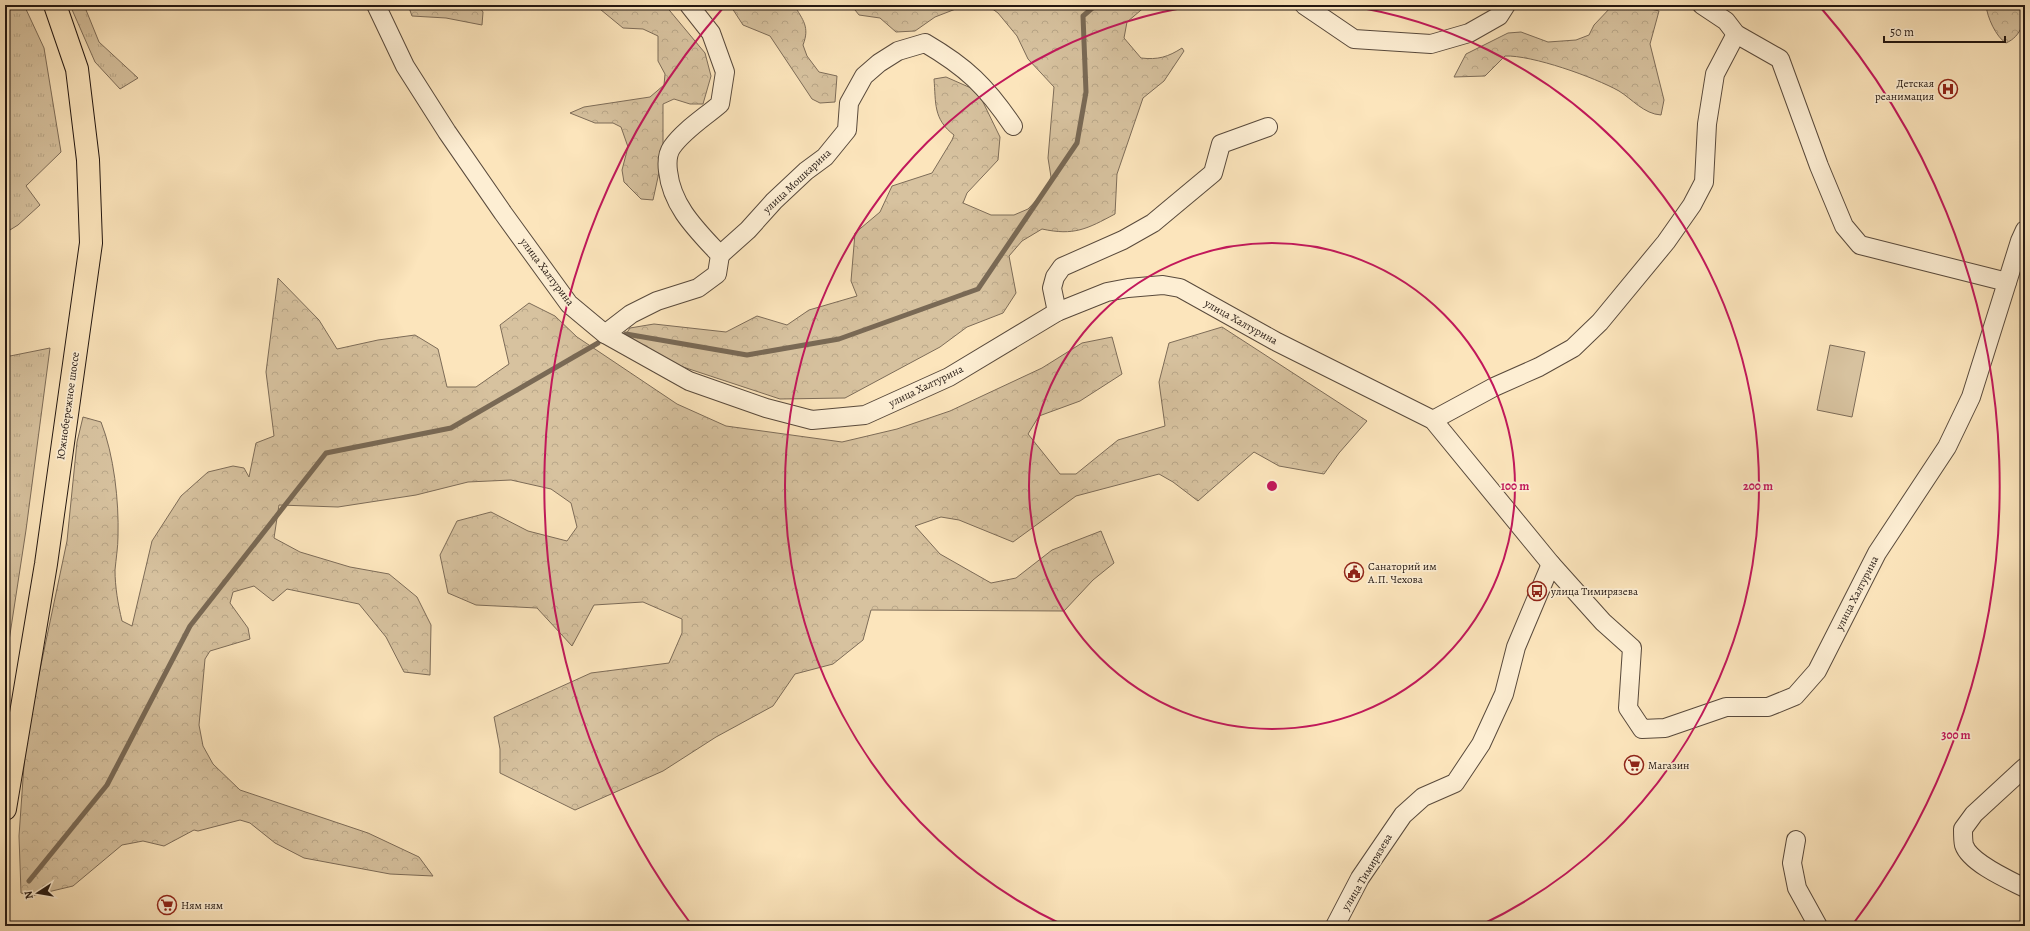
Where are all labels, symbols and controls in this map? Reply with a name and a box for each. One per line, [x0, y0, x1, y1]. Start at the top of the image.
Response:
scale bar [1884, 18, 2005, 44]
text: 50 m [1890, 24, 1914, 40]
place label: Детская реанимация [1875, 76, 1934, 104]
hospital icon: Детская реанимация [1937, 78, 1959, 100]
street label: улица Мошкарина [759, 145, 835, 217]
street label: улица Халтурина [516, 234, 578, 310]
street label: улица Халтурина [1201, 295, 1281, 349]
street label: Южнобережное шоссе [53, 351, 83, 461]
street label: улица Халтурина [885, 361, 967, 411]
text: 100 m [1501, 478, 1529, 494]
text: 200 m [1743, 478, 1773, 494]
centre of rings [1265, 479, 1279, 493]
street label: улица Халтурина [1831, 552, 1883, 634]
place label: Санаторий им А.П. Чехова [1367, 559, 1437, 587]
public building icon: Санаторий им А.П. Чехова [1343, 561, 1365, 583]
bus stop icon: улица Тимирязева [1526, 580, 1548, 602]
place label: улица Тимирязева [1550, 584, 1639, 599]
text: 300 m [1941, 727, 1971, 743]
supermarket icon: Магазин [1623, 754, 1645, 776]
place label: Магазин [1648, 758, 1690, 773]
street label: улица Тимирязева [1338, 830, 1396, 914]
north arrow [18, 873, 58, 913]
text: N [21, 889, 37, 900]
supermarket icon: Ням ням [156, 894, 178, 916]
place label: Ням ням [181, 898, 223, 913]

